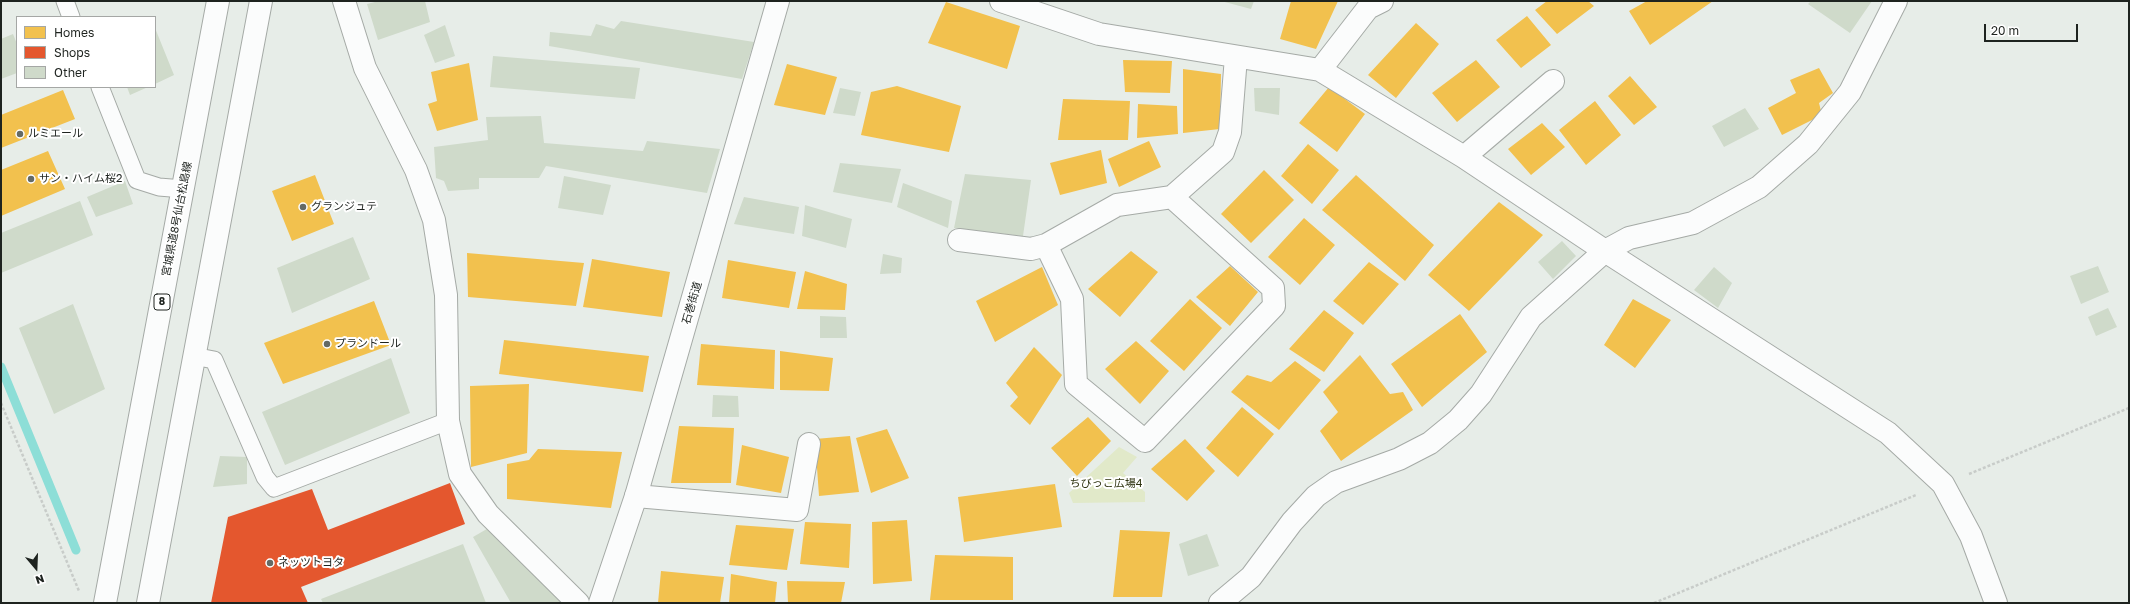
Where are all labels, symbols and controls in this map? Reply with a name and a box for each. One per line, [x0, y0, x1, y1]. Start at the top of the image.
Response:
legend [16, 16, 156, 88]
scale bar [1986, 16, 2080, 42]
text: 20 m [1991, 23, 2019, 38]
text: Homes [54, 25, 94, 40]
text: Shops [54, 45, 90, 60]
text: Other [54, 65, 87, 80]
place label: ルミエール [28, 127, 83, 141]
marker: ルミエール [15, 129, 25, 139]
street label: 宮城県道8号仙台松島線 [159, 160, 195, 278]
place label: サン・ハイム桜2 [39, 172, 122, 186]
marker: サン・ハイム桜2 [26, 174, 36, 184]
place label: グランジュテ [311, 200, 377, 214]
marker: グランジュテ [298, 202, 308, 212]
street label: 石巻街道 [680, 280, 704, 326]
road number: 8 [154, 294, 170, 310]
place label: プランドール [335, 337, 401, 351]
marker: プランドール [322, 339, 332, 349]
park label: ちびっこ広場4 [1070, 477, 1142, 491]
north arrow [16, 548, 56, 588]
place label: ネッツトヨタ [278, 556, 344, 570]
marker: ネッツトヨタ [265, 558, 275, 568]
text: N [34, 572, 46, 587]

